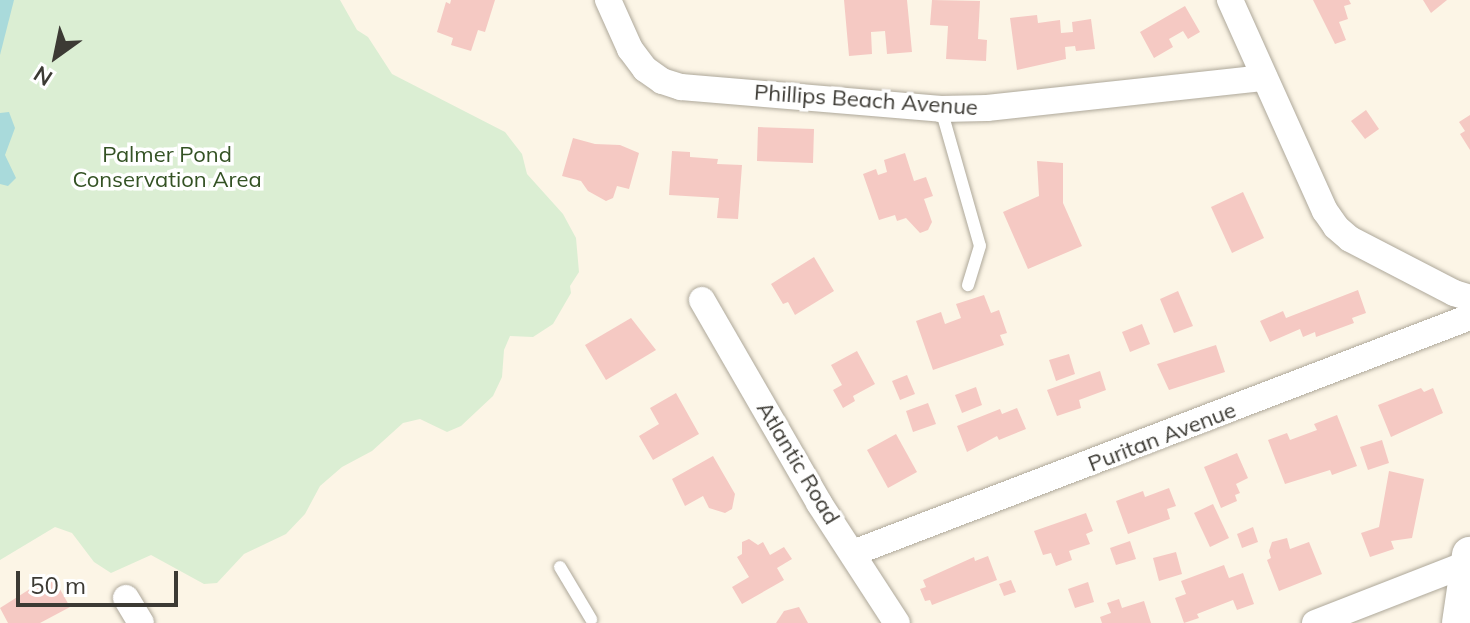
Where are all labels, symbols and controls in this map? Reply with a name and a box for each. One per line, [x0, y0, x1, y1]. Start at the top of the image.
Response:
north arrow [16, 16, 96, 96]
text: N [28, 60, 58, 92]
street label: Phillips Beach Avenue [753, 79, 979, 121]
park label: Palmer Pond Conservation Area [72, 141, 262, 192]
street label: Atlantic Road [751, 397, 845, 529]
street label: Puritan Avenue [1084, 397, 1240, 477]
scale bar [20, 555, 182, 605]
text: 50 m [30, 570, 86, 600]

